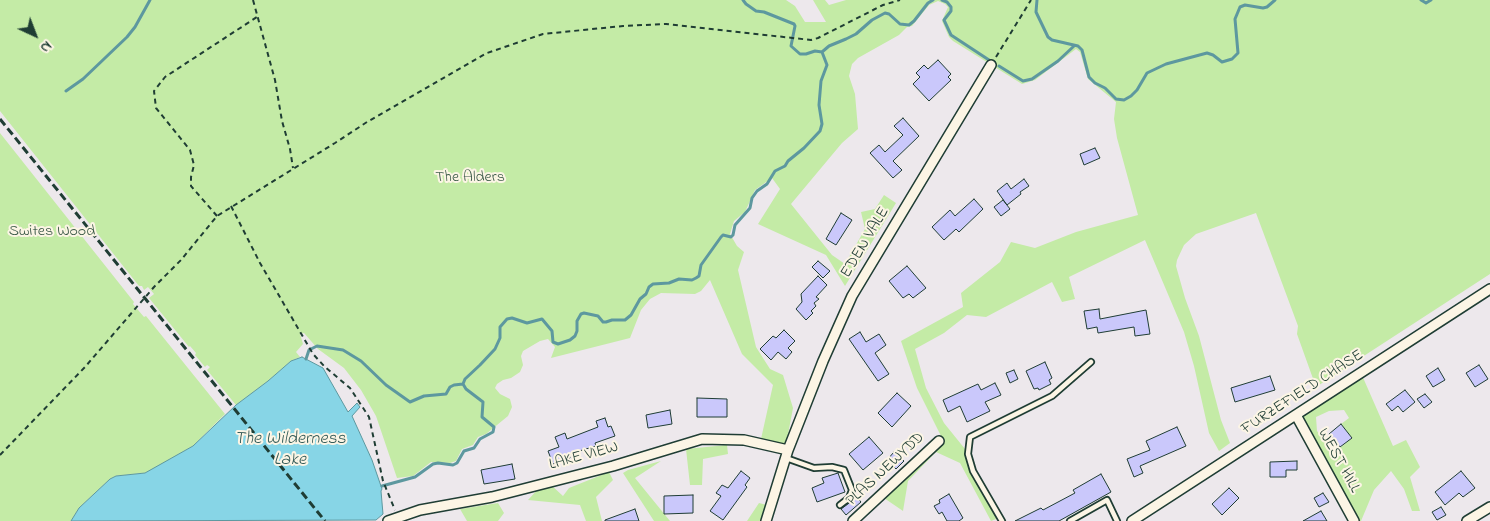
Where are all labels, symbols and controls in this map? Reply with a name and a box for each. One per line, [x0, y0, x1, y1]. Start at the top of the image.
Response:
north arrow [10, 10, 60, 60]
text: N [35, 35, 56, 57]
park label: The Alders [435, 168, 505, 188]
street label: EDEN VALE [837, 204, 895, 282]
park label: Swites Wood [9, 222, 95, 242]
street label: FURZEFIELD CHASE [1238, 346, 1368, 440]
street label: WEST HILL [1313, 426, 1363, 496]
water label: The Wilderness Lake [234, 429, 346, 472]
street label: PLAS NEWYDD [843, 429, 929, 511]
street label: LAKE VIEW [547, 439, 621, 475]

